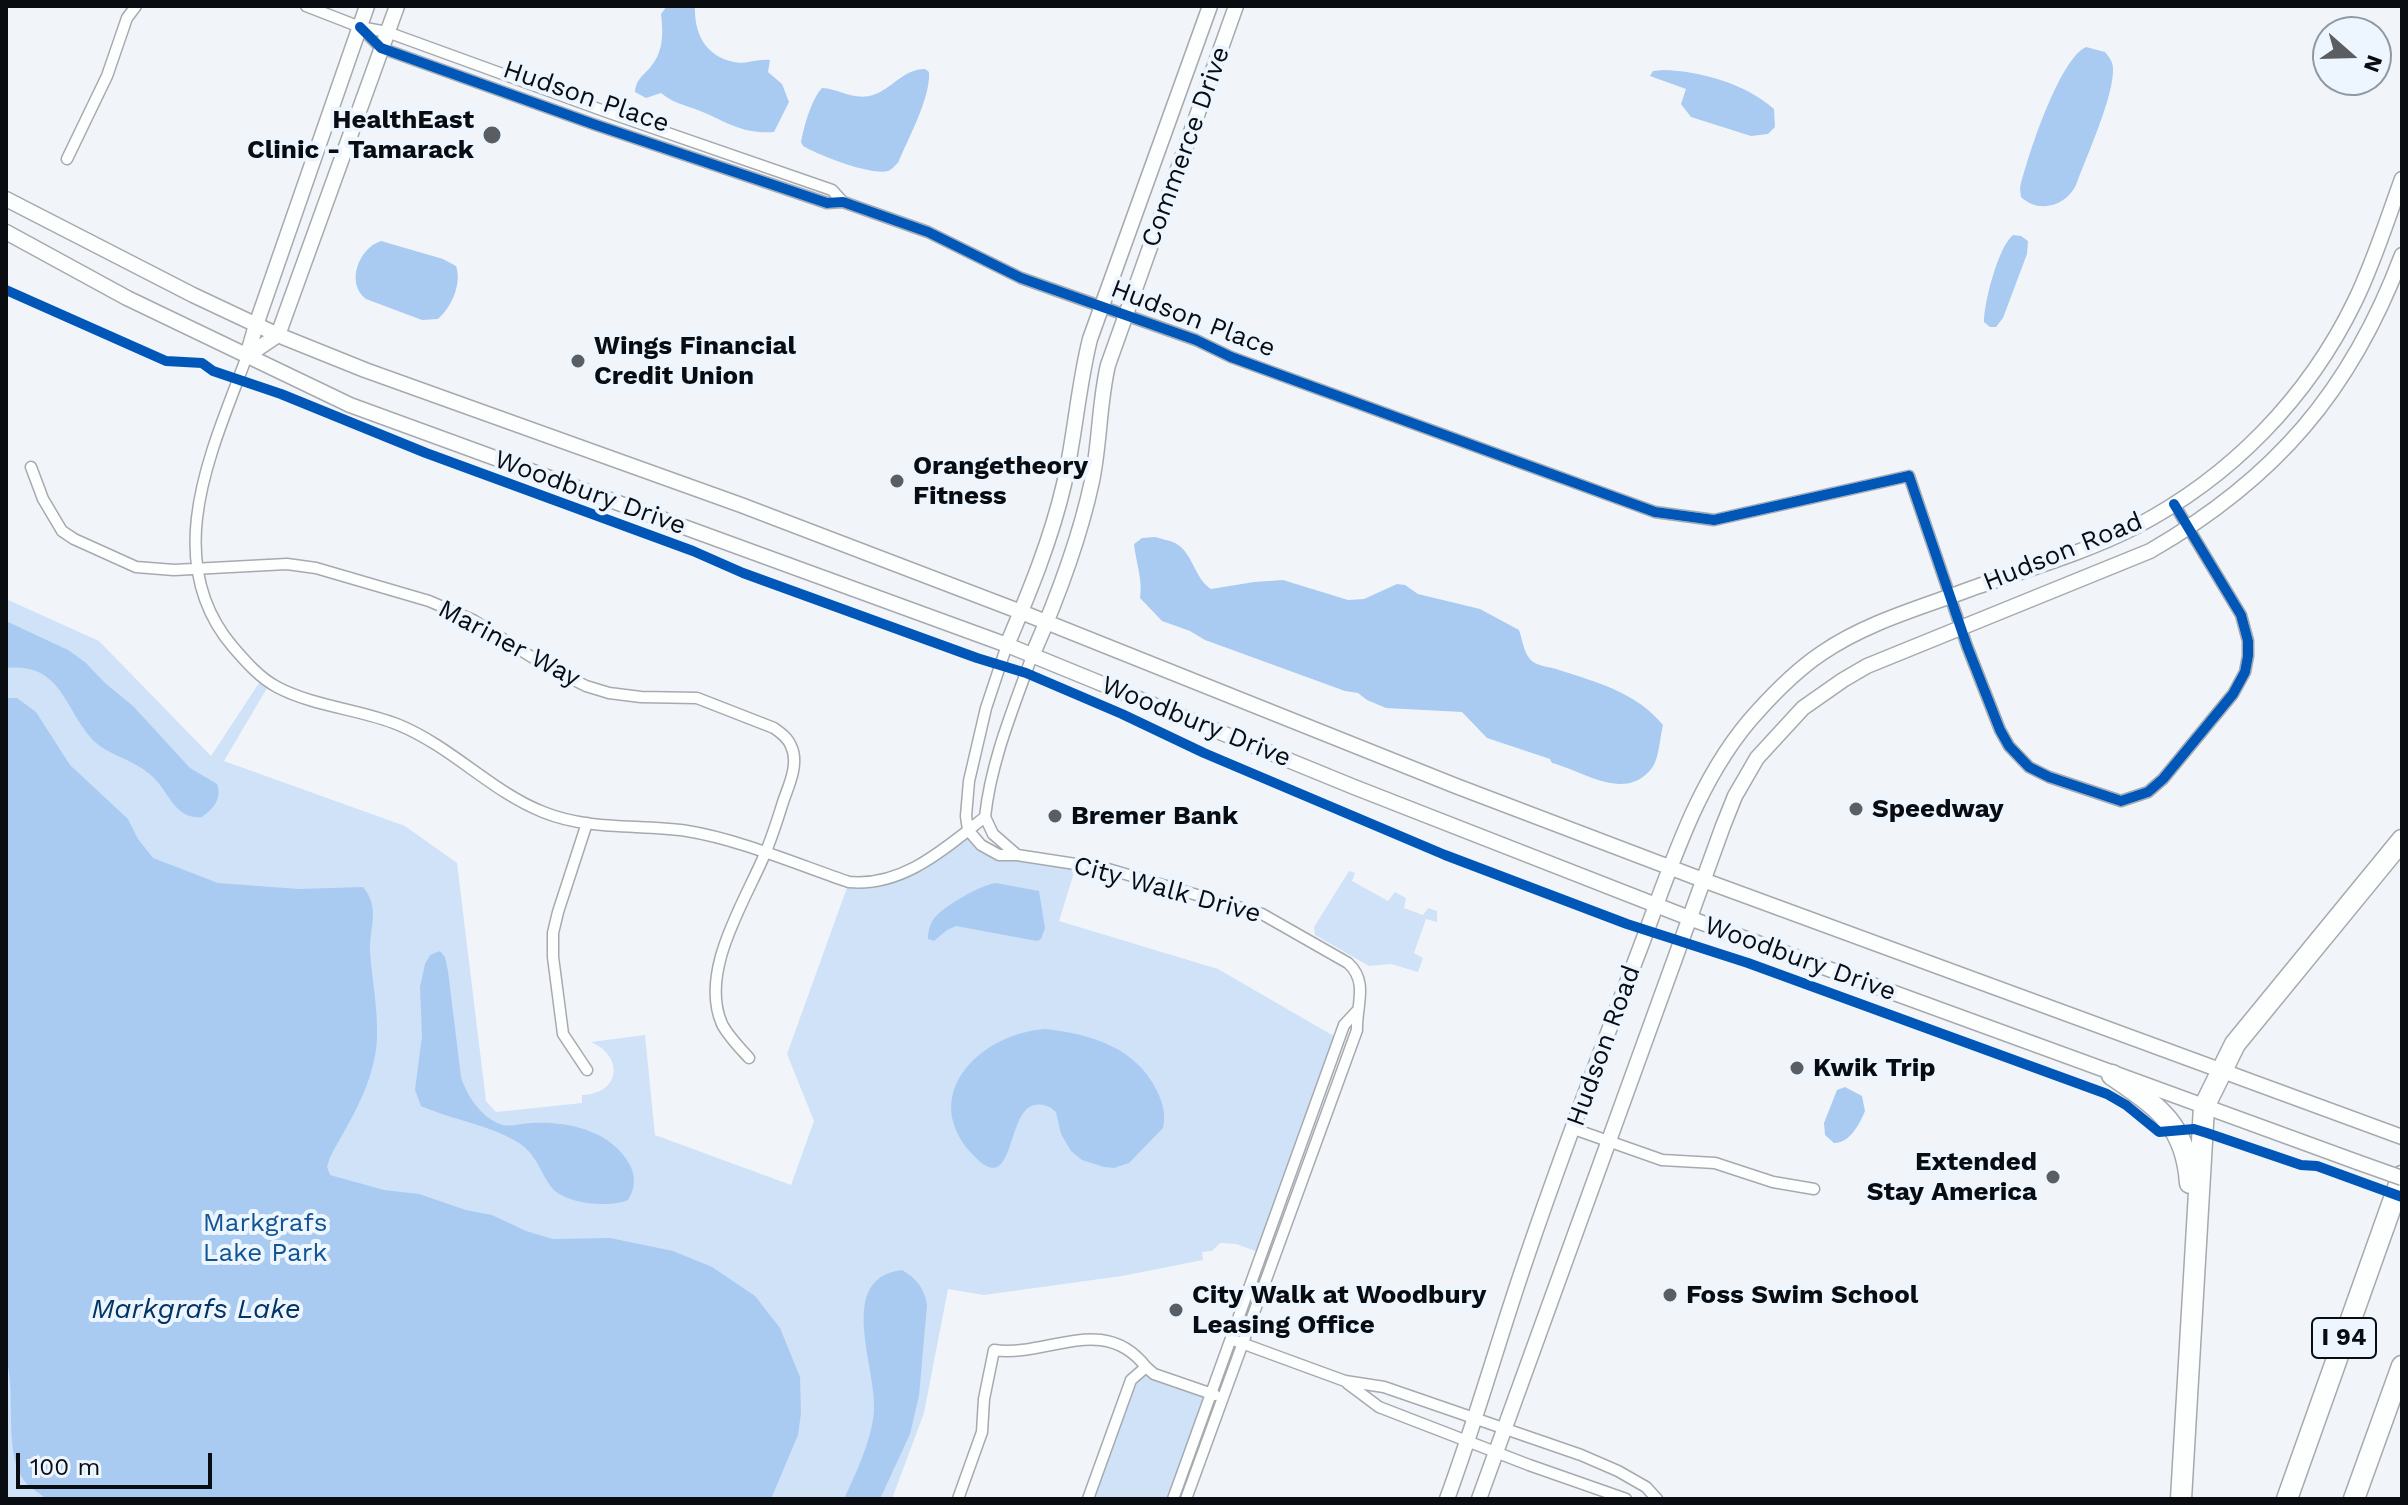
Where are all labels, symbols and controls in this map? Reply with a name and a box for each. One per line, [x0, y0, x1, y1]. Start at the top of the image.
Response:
north arrow [2312, 16, 2392, 96]
street label: Commerce Drive [1135, 42, 1237, 252]
text: N [2359, 52, 2388, 76]
street label: Hudson Place [499, 54, 673, 140]
place label: HealthEast Clinic - Tamarack [247, 104, 474, 166]
marker: HealthEast Clinic - Tamarack [481, 124, 503, 146]
street label: Hudson Place [1106, 273, 1280, 365]
place label: Wings Financial Credit Union [594, 330, 796, 392]
marker: Wings Financial Credit Union [569, 352, 587, 370]
street label: Woodbury Drive [490, 444, 690, 542]
place label: Orangetheory Fitness [913, 450, 1088, 512]
marker: Orangetheory Fitness [888, 472, 906, 490]
street label: Hudson Road [1979, 506, 2147, 598]
street label: Mariner Way [433, 594, 585, 694]
street label: Woodbury Drive [1097, 670, 1295, 774]
place label: Speedway [1872, 793, 2004, 825]
place label: Bremer Bank [1071, 800, 1238, 832]
marker: Speedway [1847, 800, 1865, 818]
marker: Bremer Bank [1046, 807, 1064, 825]
street label: City Walk Drive [1070, 850, 1264, 930]
street label: Woodbury Drive [1700, 910, 1900, 1008]
street label: Hudson Road [1560, 961, 1648, 1131]
place label: Kwik Trip [1813, 1052, 1936, 1084]
marker: Kwik Trip [1788, 1059, 1806, 1077]
place label: Extended Stay America [1867, 1146, 2037, 1208]
marker: Extended Stay America [2044, 1168, 2062, 1186]
park label: Markgrafs Lake Park [203, 1207, 327, 1268]
place label: City Walk at Woodbury Leasing Office [1192, 1279, 1486, 1340]
place label: Foss Swim School [1686, 1279, 1918, 1311]
marker: Foss Swim School [1661, 1286, 1679, 1304]
water label: Markgrafs Lake [91, 1293, 301, 1327]
marker: City Walk at Woodbury Leasing Office [1167, 1301, 1185, 1319]
road number: I 94 [2312, 1318, 2376, 1358]
scale bar [20, 1437, 216, 1487]
text: 100 m [30, 1453, 100, 1481]

